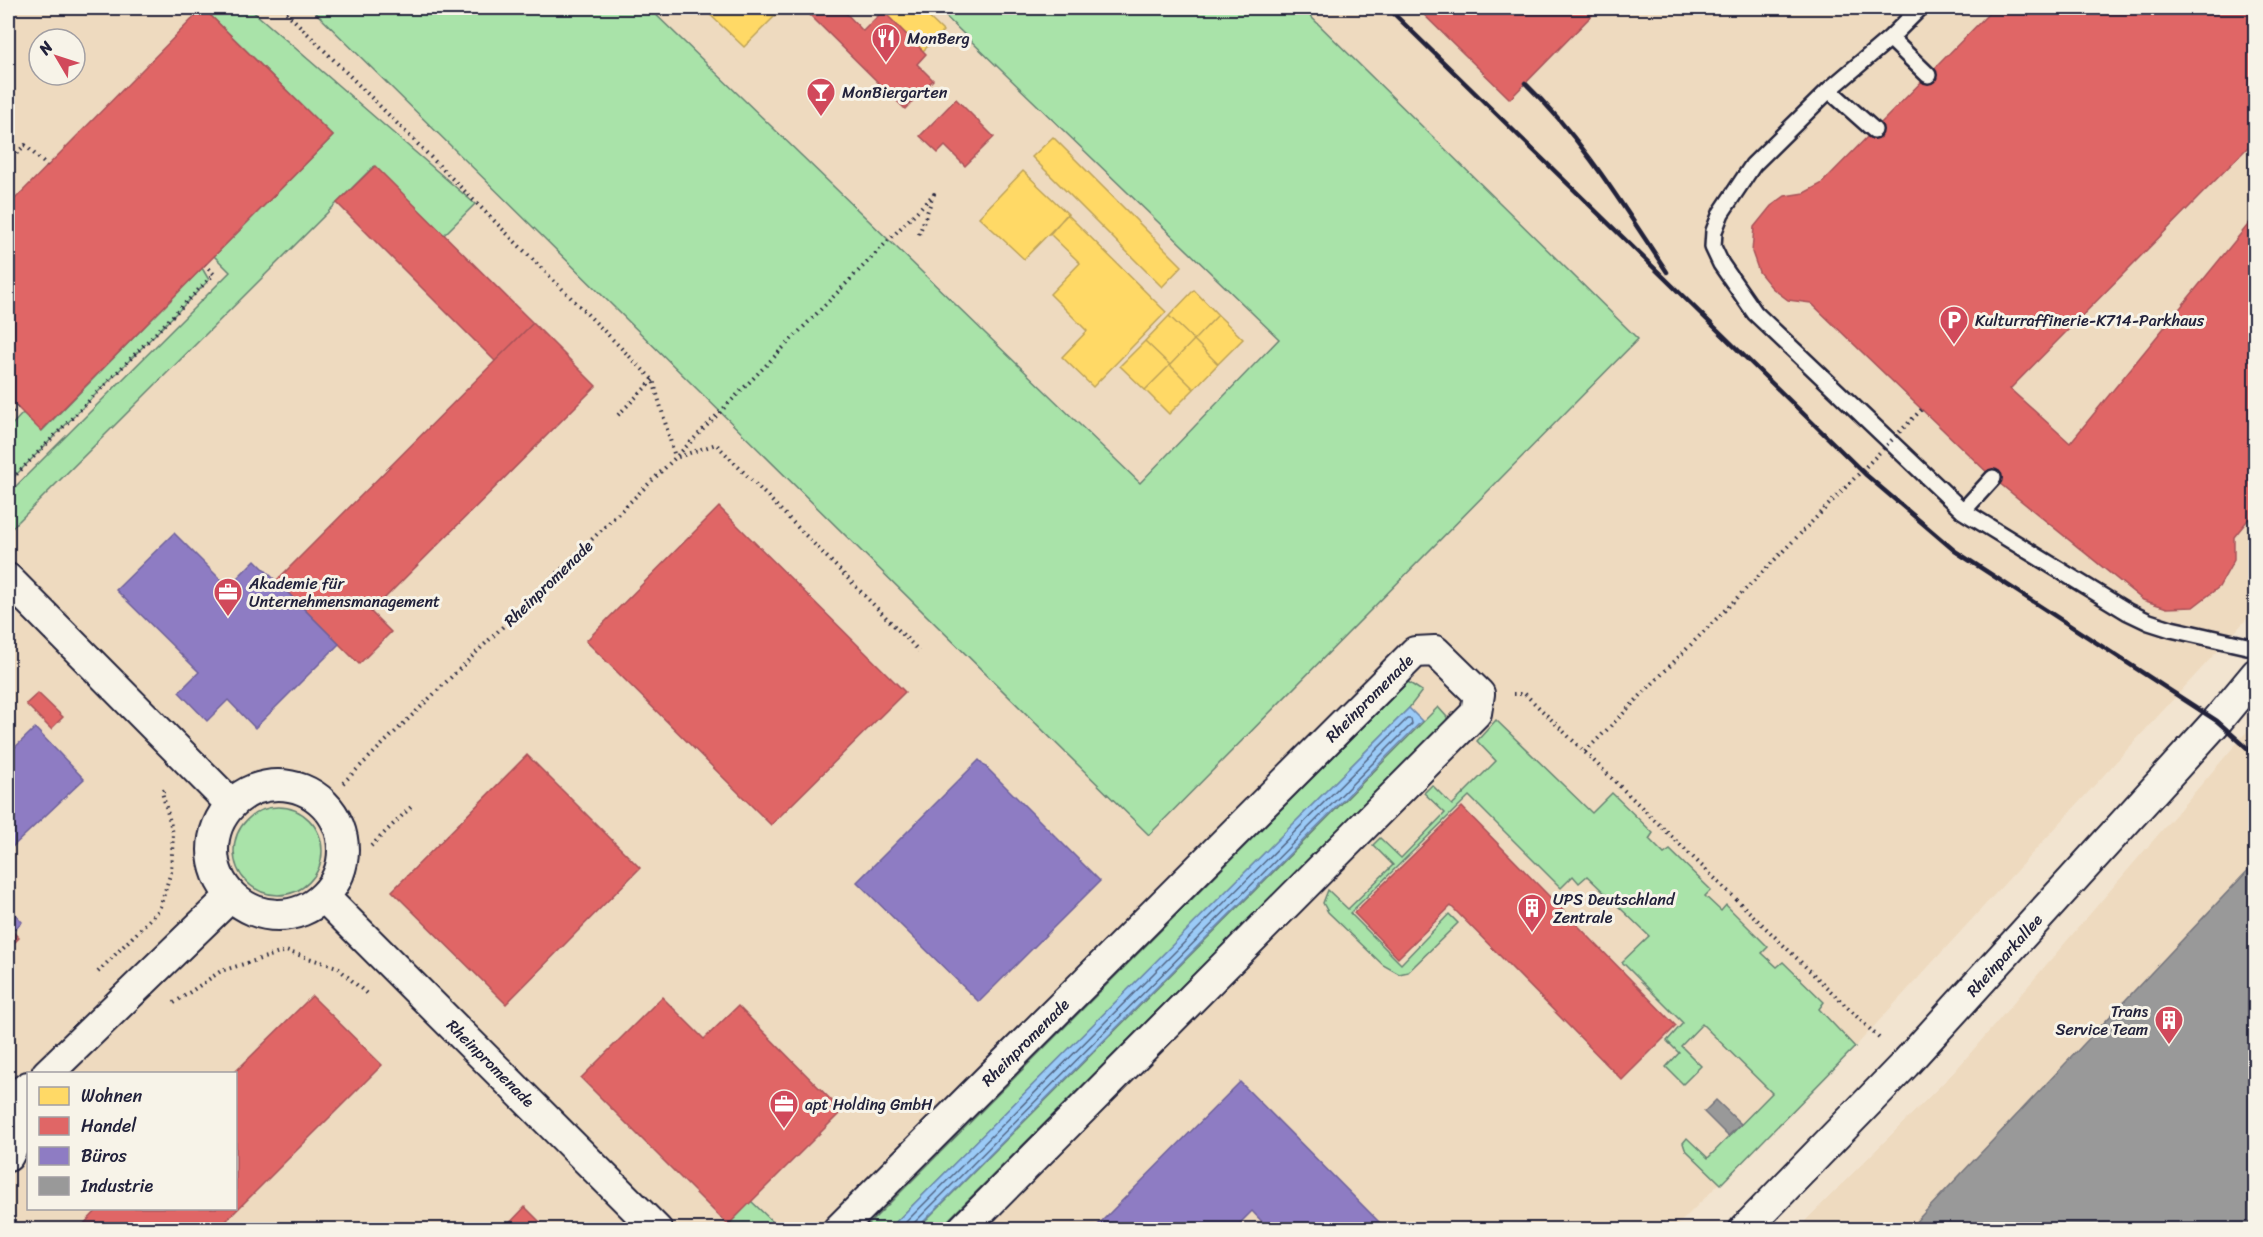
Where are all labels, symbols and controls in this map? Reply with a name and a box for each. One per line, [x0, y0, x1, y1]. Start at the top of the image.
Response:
restaurant icon: MonBerg [870, 22, 902, 64]
place label: MonBerg [907, 24, 970, 53]
north arrow [27, 27, 87, 87]
text: N [30, 34, 61, 62]
bar icon: MonBiergarten [805, 76, 837, 118]
place label: MonBiergarten [842, 78, 948, 107]
parking icon: Kulturraffinerie-K714-Parkhaus [1938, 304, 1970, 346]
place label: Kulturraffinerie-K714-Parkhaus [1975, 306, 2205, 335]
street label: Rheinpromenade [497, 533, 600, 634]
place label: Akademie für Unternehmensmanagement [248, 569, 440, 616]
office icon: Akademie für Unternehmensmanagement [212, 576, 244, 618]
street label: Rheinpromenade [1318, 647, 1421, 750]
place label: UPS Deutschland Zentrale [1553, 885, 1676, 932]
building icon: UPS Deutschland Zentrale [1516, 892, 1548, 934]
street label: Rheinparkallee [1959, 907, 2050, 1004]
street label: Rheinpromenade [974, 991, 1077, 1094]
place label: Trans Service Team [2055, 997, 2148, 1044]
building icon: Trans Service Team [2153, 1004, 2185, 1046]
street label: Rheinpromenade [439, 1012, 542, 1115]
legend [27, 1072, 237, 1210]
text: Wohnen [81, 1080, 142, 1112]
office icon: apt Holding GmbH [768, 1088, 800, 1130]
place label: apt Holding GmbH [805, 1090, 933, 1119]
text: Handel [81, 1110, 137, 1142]
text: Büros [81, 1140, 128, 1172]
text: Industrie [80, 1170, 154, 1202]

